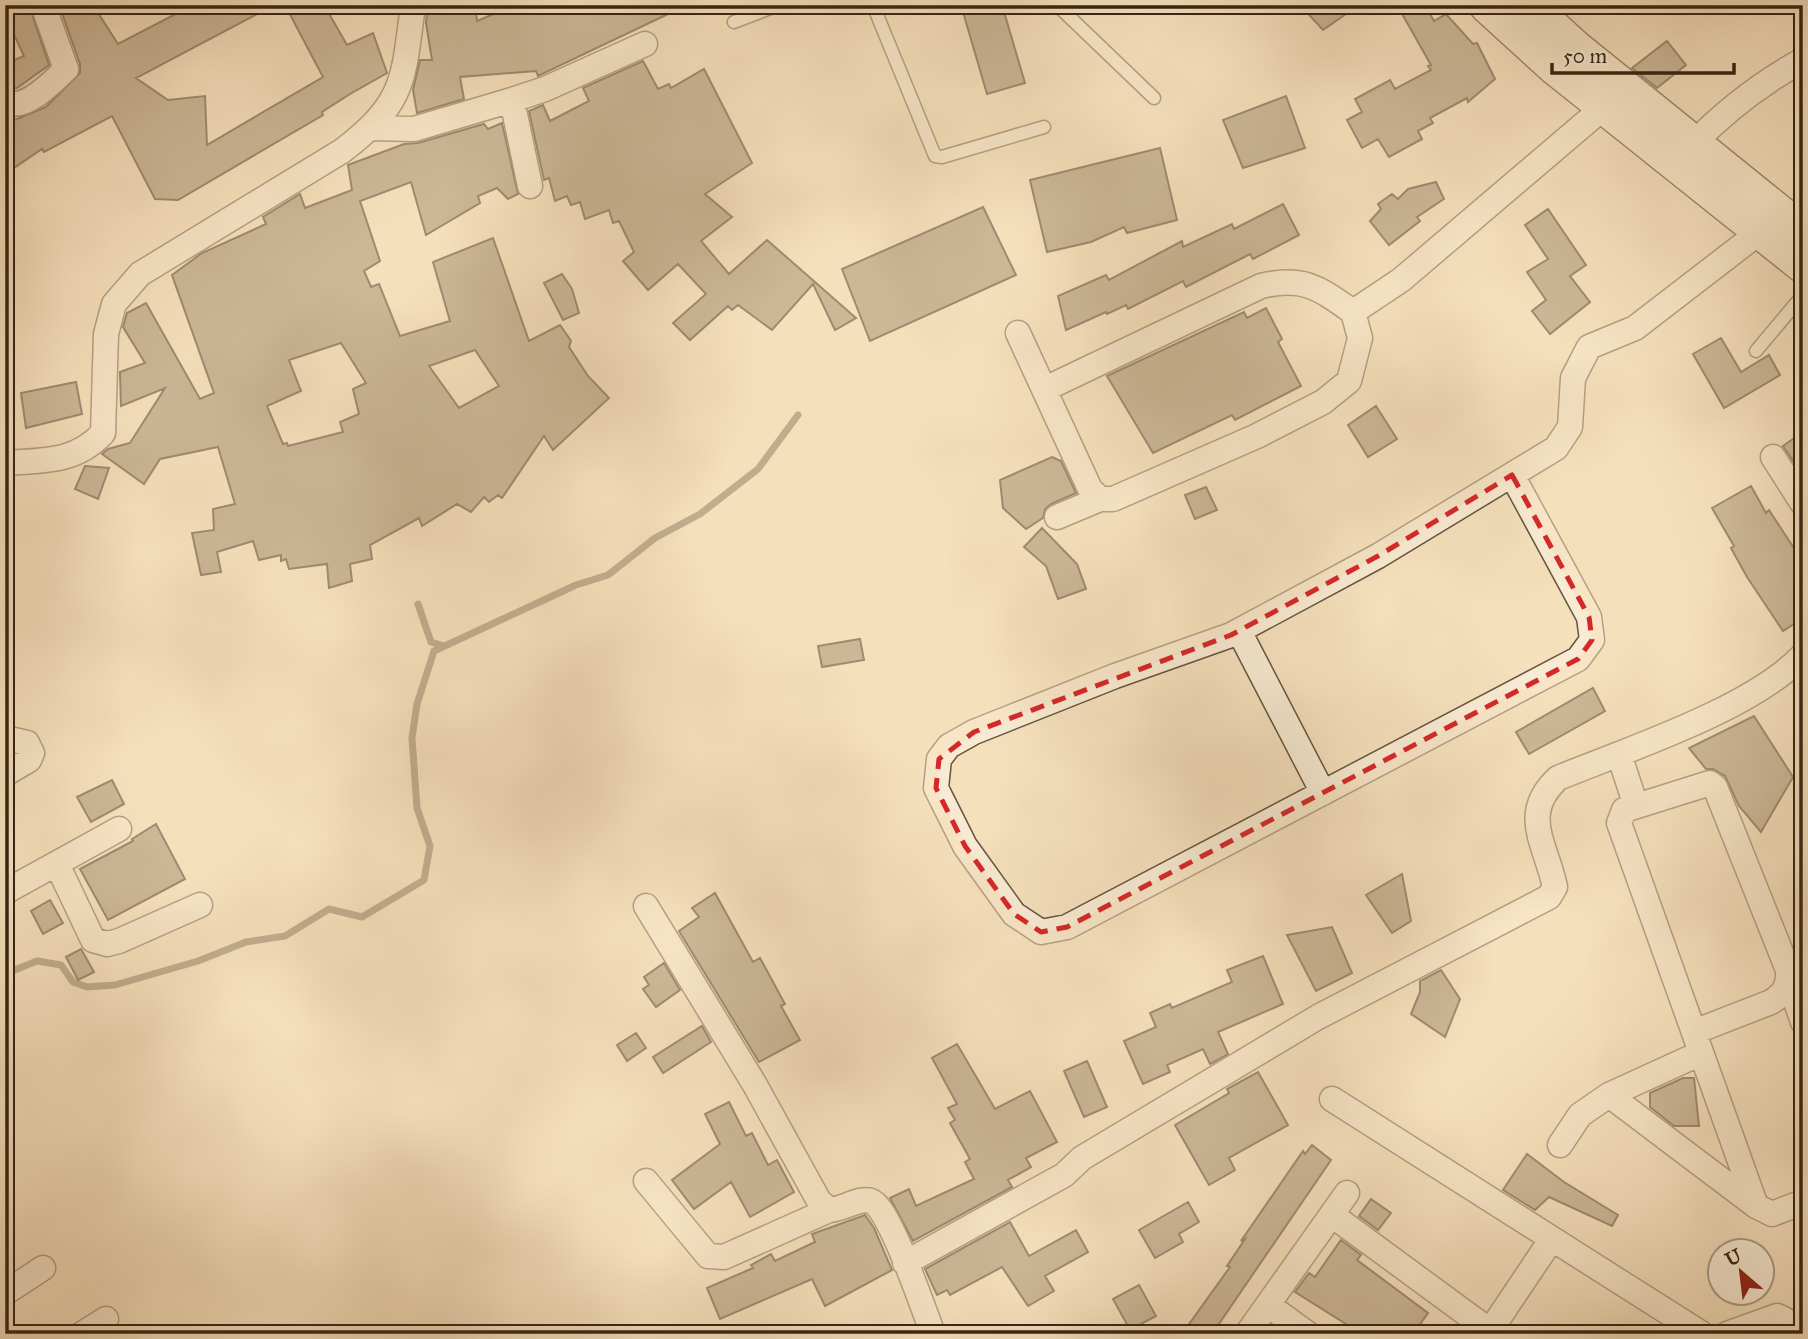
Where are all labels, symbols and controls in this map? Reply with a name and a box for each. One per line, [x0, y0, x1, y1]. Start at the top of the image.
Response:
scale bar [1552, 32, 1734, 76]
text: 50 m [1563, 43, 1608, 69]
north arrow [1706, 1238, 1776, 1308]
text: U [1721, 1243, 1746, 1271]

